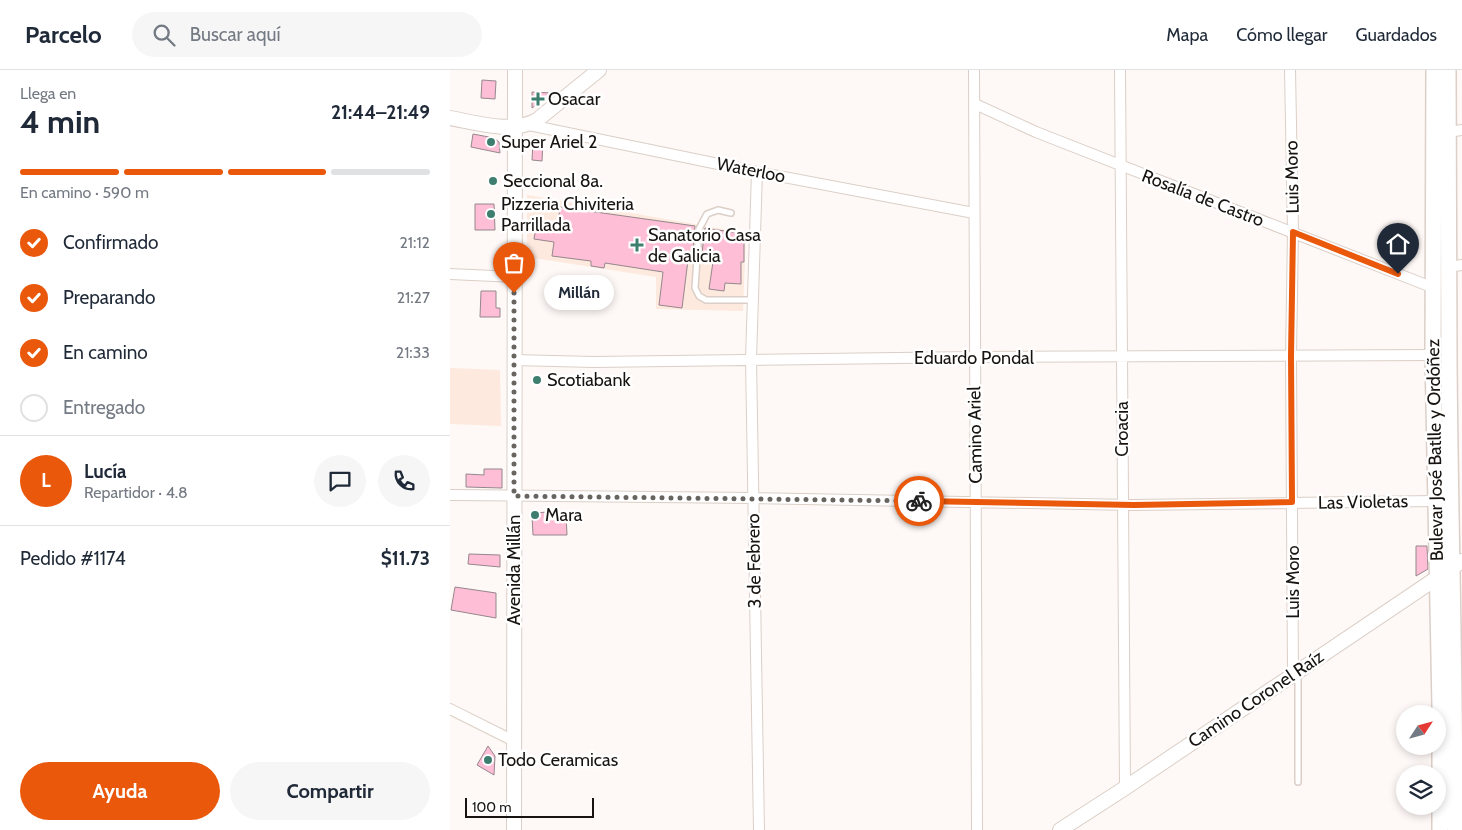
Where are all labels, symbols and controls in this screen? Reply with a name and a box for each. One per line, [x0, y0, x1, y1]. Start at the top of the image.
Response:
search box [132, 12, 482, 57]
text: Parcelo [25, 20, 102, 49]
icon: search [150, 21, 178, 49]
text: Buscar aquí [190, 23, 281, 46]
text: Mapa [1166, 24, 1208, 46]
text: Cómo llegar [1236, 24, 1328, 46]
text: Guardados [1356, 24, 1437, 46]
text: Llega en [20, 84, 76, 103]
place label: Osacar [548, 88, 601, 110]
marker: Osacar [532, 93, 544, 105]
text: 21:44–21:49 [331, 101, 430, 124]
text: 4 min [20, 102, 100, 141]
place label: Super Ariel 2 [501, 131, 597, 153]
marker: Super Ariel 2 [485, 136, 497, 148]
street label: Luis Moro [1280, 140, 1304, 214]
street label: Waterloo [715, 153, 787, 187]
street label: Rosalía de Castro [1139, 165, 1267, 231]
place label: Seccional 8a. [503, 170, 603, 192]
marker: Seccional 8a. [487, 175, 499, 187]
text: En camino · 590 m [20, 183, 149, 202]
place label: Pizzeria Chiviteria Parrillada [501, 193, 634, 236]
marker: Pizzeria Chiviteria Parrillada [485, 208, 497, 220]
pin [1377, 223, 1419, 274]
place label: Sanatorio Casa de Galicia [648, 224, 761, 267]
icon: check [20, 229, 48, 257]
icon: home [1384, 230, 1412, 258]
text: Confirmado [63, 231, 159, 254]
text: 21:12 [399, 233, 430, 252]
marker: Sanatorio Casa de Galicia [630, 238, 644, 252]
pin [493, 242, 535, 293]
icon: bag [500, 249, 528, 277]
callout: Millán [544, 276, 614, 310]
text: Millán [558, 283, 600, 302]
icon: check [20, 284, 48, 312]
text: Preparando [63, 286, 156, 309]
text: 21:27 [397, 288, 430, 307]
street label: Bulevar José Batlle y Ordóñez [1422, 338, 1448, 561]
icon: check [20, 339, 48, 367]
text: En camino [63, 341, 148, 364]
text: 21:33 [396, 343, 430, 362]
street label: Eduardo Pondal [914, 347, 1035, 369]
place label: Scotiabank [547, 369, 632, 391]
marker: Scotiabank [531, 374, 543, 386]
street label: Camino Ariel [963, 385, 987, 484]
text: Entregado [63, 396, 145, 419]
street label: Croacia [1111, 401, 1133, 457]
button: chat [314, 455, 366, 507]
button: phone [378, 455, 430, 507]
text: Lucía [84, 460, 127, 483]
text: L [41, 469, 51, 492]
courier [894, 476, 944, 526]
text: Repartidor · 4.8 [84, 483, 188, 502]
icon: bike [905, 487, 933, 515]
street label: Las Violetas [1318, 490, 1408, 514]
place label: Mara [545, 504, 583, 526]
marker: Mara [529, 509, 541, 521]
street label: 3 de Febrero [742, 513, 766, 609]
street label: Avenida Millán [503, 515, 525, 625]
street label: Luis Moro [1282, 545, 1304, 619]
text: Pedido #1174 [20, 547, 126, 570]
text: $11.73 [381, 547, 430, 570]
street label: Camino Coronel Raíz [1184, 645, 1328, 752]
north arrow [1396, 705, 1446, 755]
map controls [1396, 705, 1446, 815]
place label: Todo Ceramicas [498, 749, 618, 771]
marker: Todo Ceramicas [482, 754, 494, 766]
button: Ayuda [20, 762, 220, 820]
button: Compartir [230, 762, 430, 820]
button: layers [1396, 765, 1446, 815]
scale bar [465, 795, 594, 818]
text: 100 m [472, 798, 512, 816]

